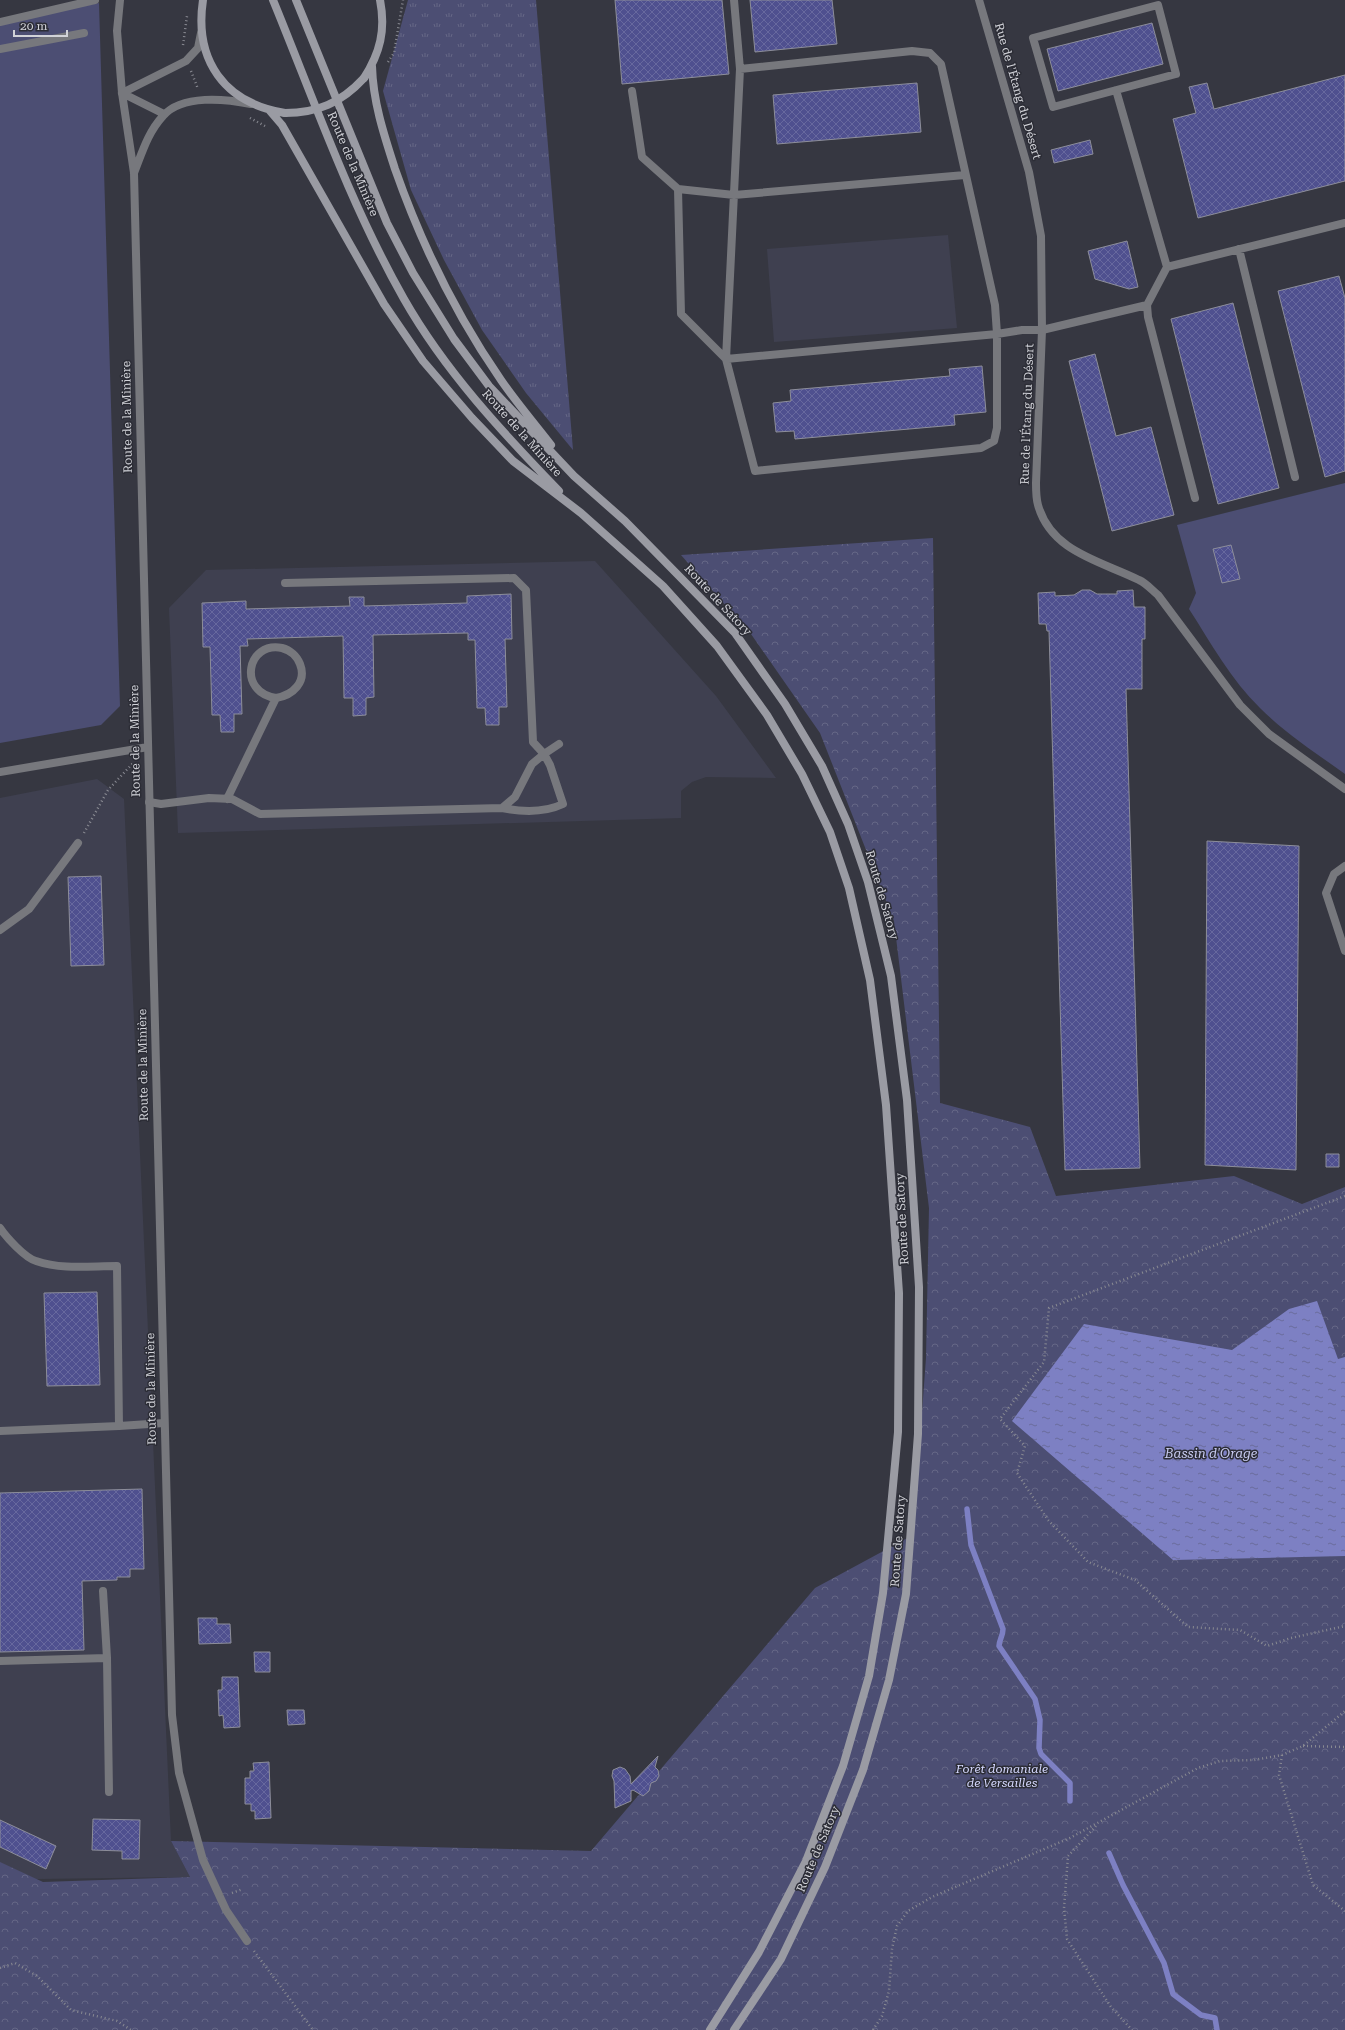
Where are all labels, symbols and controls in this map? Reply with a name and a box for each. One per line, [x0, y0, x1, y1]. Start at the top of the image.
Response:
scale bar [14, 12, 67, 38]
text: 20 m [20, 19, 47, 33]
street label: Rue de l'Étang du Désert [992, 21, 1044, 161]
street label: Route de la Minière [325, 110, 382, 219]
street label: Rue de l'Étang du Désert [1018, 343, 1036, 485]
street label: Route de la Minière [119, 360, 135, 473]
street label: Route de la Minière [479, 387, 565, 480]
street label: Route de Satory [681, 561, 755, 639]
street label: Route de la Minière [127, 684, 143, 797]
street label: Route de Satory [863, 849, 902, 942]
street label: Route de la Minière [135, 1008, 151, 1121]
street label: Route de Satory [893, 1172, 911, 1265]
street label: Route de la Minière [143, 1332, 159, 1445]
water label: Bassin d'Orage [1164, 1446, 1258, 1461]
street label: Route de Satory [888, 1494, 908, 1587]
park label: Forêt domaniale de Versailles [955, 1762, 1048, 1790]
street label: Route de Satory [794, 1803, 843, 1894]

